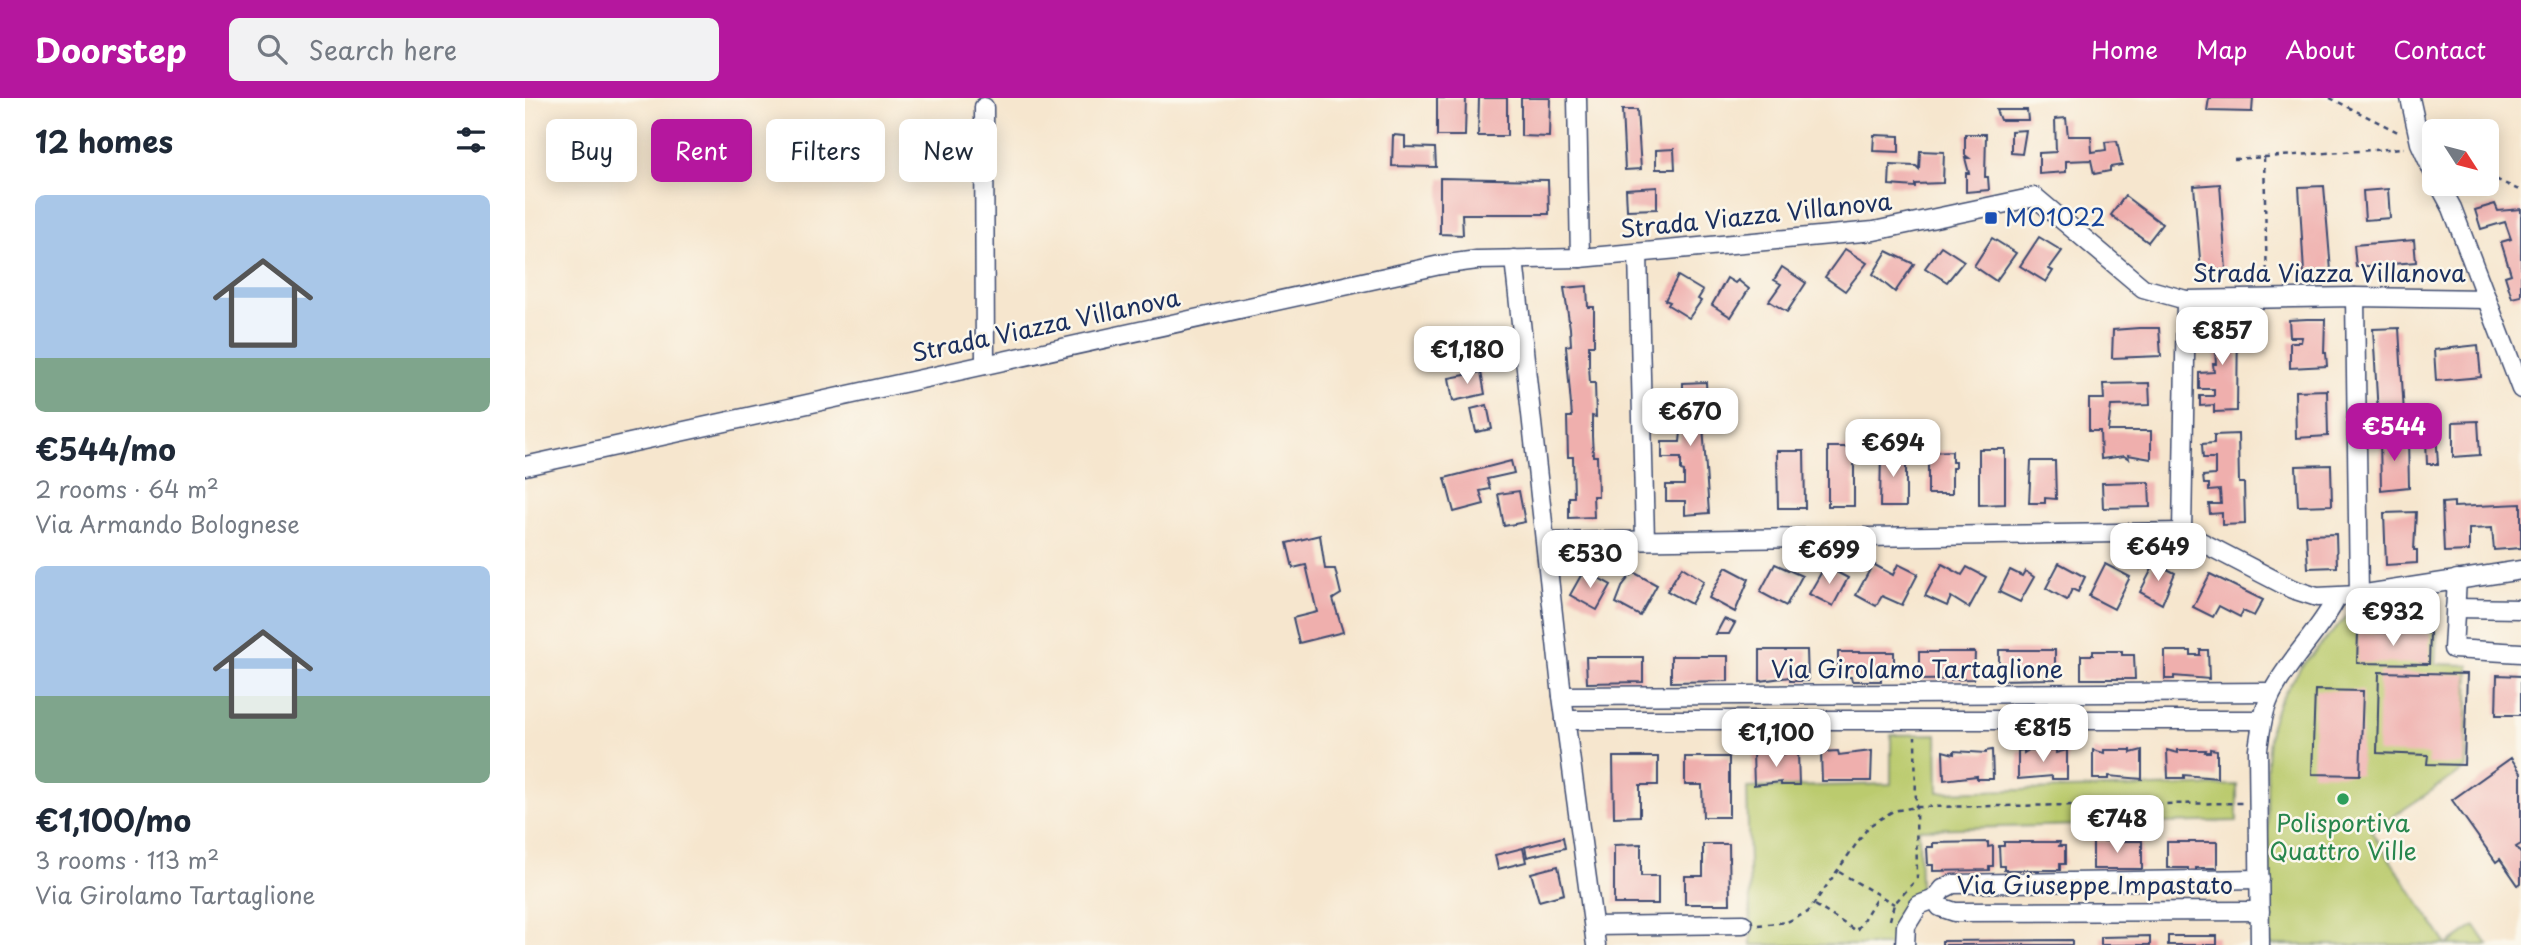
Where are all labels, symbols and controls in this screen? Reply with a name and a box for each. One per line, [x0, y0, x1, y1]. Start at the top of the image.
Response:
search box [229, 18, 719, 81]
text: Doorstep [35, 24, 187, 74]
icon: search [253, 30, 291, 68]
text: Search here [309, 30, 457, 69]
text: Home [2091, 31, 2158, 67]
text: Map [2196, 31, 2247, 67]
text: About [2285, 31, 2355, 67]
text: Contact [2393, 31, 2486, 67]
text: 12 homes [35, 118, 173, 163]
chip: Buy [546, 119, 637, 182]
chip: Rent [651, 119, 752, 182]
chip: Filters [766, 119, 885, 182]
chip: New [899, 119, 997, 182]
north arrow [2422, 119, 2499, 196]
map controls [2422, 119, 2499, 196]
icon: filters [452, 121, 490, 159]
street label: Strada Viazza Villanova [1618, 182, 1894, 246]
place label: MO1022 [2005, 198, 2106, 234]
marker: MO1022 [1983, 210, 1999, 226]
icon: home [200, 240, 326, 366]
street label: Strada Viazza Villanova [2192, 254, 2466, 290]
street label: Strada Viazza Villanova [908, 278, 1183, 370]
pin: €857 [2181, 308, 2263, 367]
text: €857 [2192, 312, 2252, 347]
pin: €1,180 [1410, 327, 1524, 386]
text: €1,180 [1430, 331, 1504, 366]
pin: €670 [1649, 388, 1731, 448]
text: €670 [1658, 393, 1722, 428]
pin: €544 [2353, 404, 2435, 463]
text: €544 [2362, 408, 2426, 443]
pin: €694 [1852, 420, 1934, 479]
text: €694 [1861, 424, 1925, 459]
text: €544/mo [35, 426, 176, 471]
text: 2 rooms · 64 m² [35, 471, 219, 506]
text: Via Armando Bolognese [35, 506, 300, 541]
pin: €649 [2117, 524, 2199, 583]
pin: €699 [1788, 526, 1870, 586]
text: €649 [2126, 528, 2190, 563]
pin: €530 [1549, 531, 1631, 590]
text: €699 [1798, 531, 1860, 566]
text: €530 [1558, 535, 1622, 570]
pin: €932 [2352, 588, 2434, 648]
text: €932 [2362, 593, 2424, 628]
icon: home [200, 611, 326, 737]
street label: Via Girolamo Tartaglione [1771, 650, 2063, 686]
pin: €815 [2002, 704, 2084, 764]
text: €815 [2014, 709, 2072, 744]
pin: €1,100 [1719, 710, 1833, 769]
text: €1,100 [1738, 714, 1814, 749]
marker: Polisportiva Quattro Ville [2335, 791, 2351, 807]
pin: €748 [2076, 796, 2158, 855]
text: €1,100/mo [35, 797, 191, 842]
text: €748 [2087, 800, 2147, 835]
place label: Polisportiva Quattro Ville [2269, 804, 2417, 868]
text: 3 rooms · 113 m² [35, 842, 219, 877]
street label: Via Giuseppe Impastato [1957, 866, 2233, 902]
text: Via Girolamo Tartaglione [35, 877, 315, 912]

